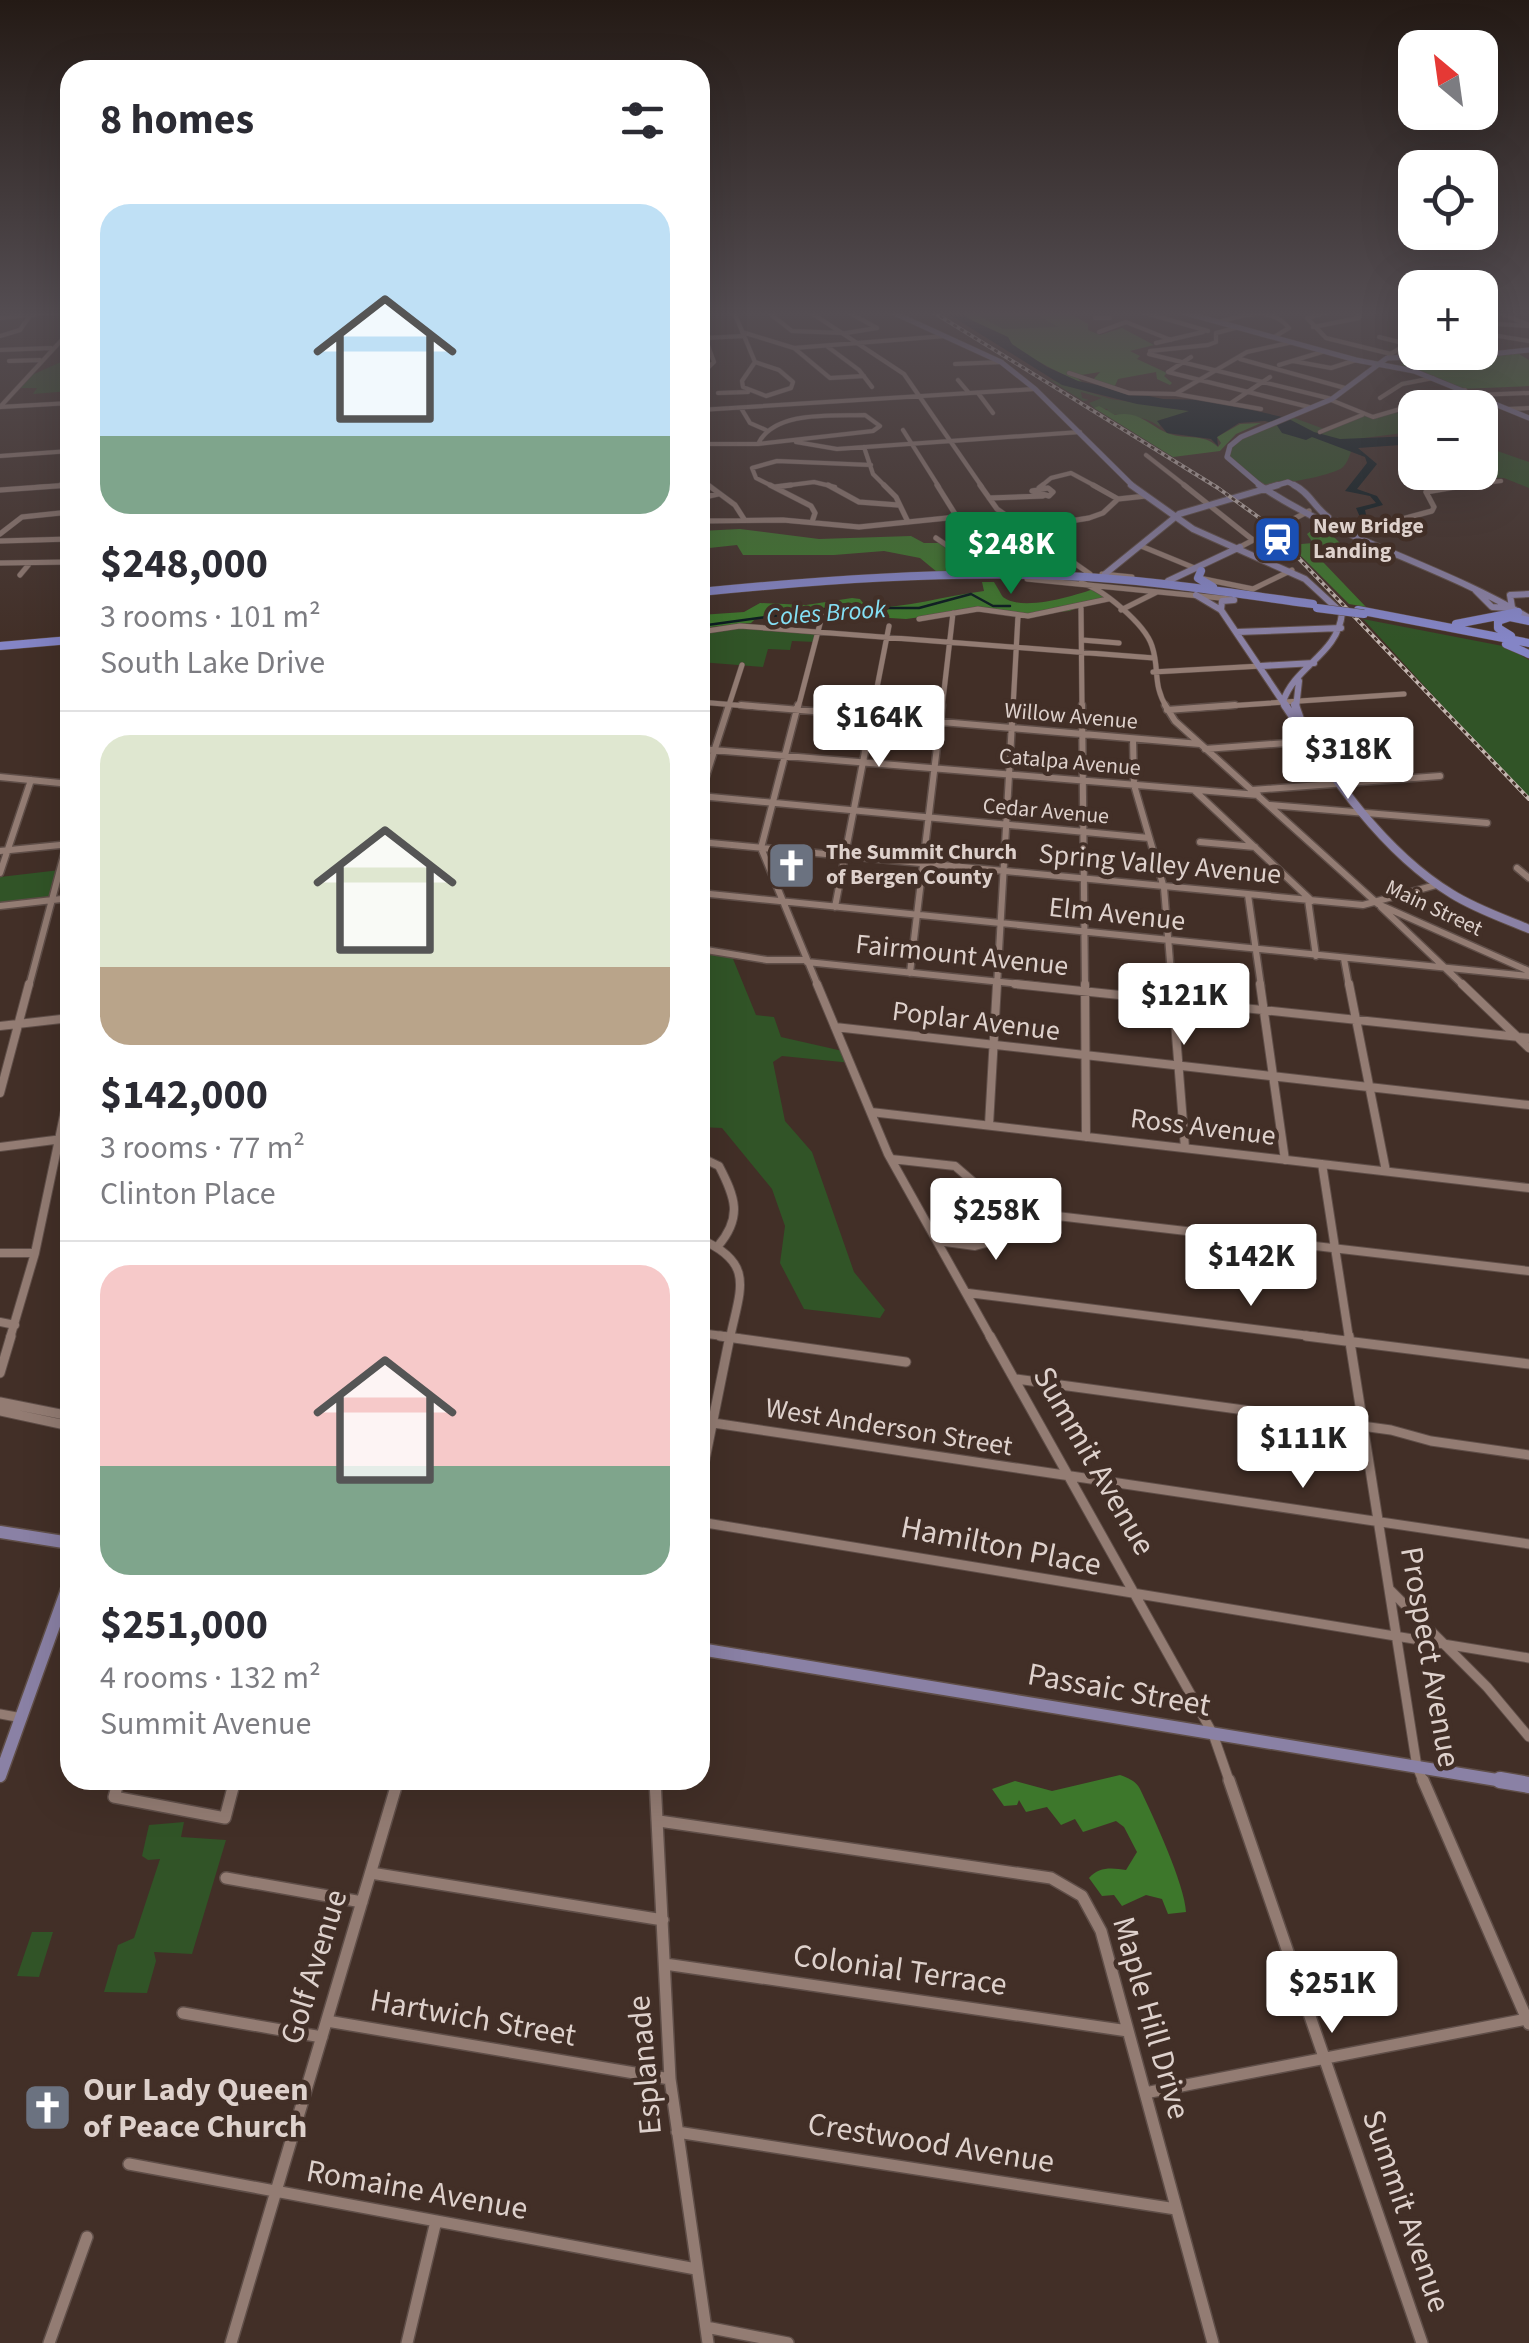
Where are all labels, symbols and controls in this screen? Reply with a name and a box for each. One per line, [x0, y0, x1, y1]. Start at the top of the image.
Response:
north arrow [1398, 30, 1498, 130]
map controls [1398, 30, 1498, 490]
text: 8 homes [100, 90, 254, 150]
icon: filters [615, 93, 670, 148]
button: locate [1398, 150, 1498, 250]
icon: home [295, 269, 475, 449]
button: + [1398, 270, 1498, 370]
button: − [1398, 390, 1498, 490]
place label: New Bridge Landing [1313, 510, 1424, 567]
pin: $248K [941, 512, 1081, 597]
station icon: New Bridge Landing [1252, 513, 1304, 565]
text: $248K [967, 521, 1055, 567]
text: $248,000 [100, 534, 268, 594]
water label: Coles Brook [765, 591, 888, 635]
text: 3 rooms · 101 m² [100, 594, 321, 640]
text: South Lake Drive [100, 640, 325, 686]
pin: $164K [809, 685, 949, 770]
text: $164K [835, 694, 923, 740]
street label: Willow Avenue [1003, 694, 1139, 738]
pin: $318K [1278, 717, 1418, 802]
text: $318K [1304, 726, 1392, 772]
street label: Catalpa Avenue [998, 740, 1142, 784]
street label: Cedar Avenue [982, 790, 1111, 832]
icon: home [295, 800, 475, 980]
street label: Spring Valley Avenue [1037, 833, 1283, 895]
place label: The Summit Church of Bergen County [826, 836, 1017, 893]
church icon: The Summit Church of Bergen County [765, 839, 817, 891]
street label: Main Street [1380, 872, 1488, 945]
street label: Elm Avenue [1047, 887, 1187, 941]
street label: Fairmount Avenue [854, 924, 1070, 986]
pin: $121K [1114, 963, 1254, 1048]
text: $121K [1140, 972, 1228, 1018]
street label: Poplar Avenue [890, 991, 1062, 1051]
text: $142,000 [100, 1065, 268, 1125]
street label: Ross Avenue [1128, 1098, 1278, 1156]
text: 3 rooms · 77 m² [100, 1125, 305, 1171]
text: Clinton Place [100, 1171, 276, 1217]
pin: $258K [926, 1178, 1066, 1263]
text: $258K [952, 1187, 1040, 1233]
pin: $142K [1181, 1224, 1321, 1309]
text: $142K [1207, 1233, 1295, 1279]
icon: home [295, 1330, 475, 1510]
street label: Summit Avenue [1021, 1358, 1167, 1564]
street label: West Anderson Street [763, 1388, 1016, 1466]
pin: $111K [1233, 1406, 1373, 1491]
text: $111K [1259, 1415, 1347, 1461]
street label: Hamilton Place [897, 1504, 1105, 1588]
street label: Prospect Avenue [1388, 1543, 1472, 1771]
text: $251,000 [100, 1595, 268, 1655]
street label: Passaic Street [1024, 1651, 1214, 1729]
text: 4 rooms · 132 m² [100, 1655, 321, 1701]
text: Summit Avenue [100, 1701, 311, 1747]
street label: Golf Avenue [269, 1884, 359, 2050]
street label: Maple Hill Drive [1100, 1911, 1202, 2125]
street label: Colonial Terrace [790, 1932, 1010, 2008]
pin: $251K [1262, 1951, 1402, 2036]
text: $251K [1288, 1960, 1376, 2006]
street label: Hartwich Street [366, 1977, 580, 2059]
street label: Esplanade [616, 1993, 674, 2137]
place label: Our Lady Queen of Peace Church [83, 2067, 309, 2150]
church icon: Our Lady Queen of Peace Church [22, 2082, 74, 2134]
street label: Crestwood Avenue [804, 2101, 1058, 2185]
street label: Summit Avenue [1350, 2104, 1462, 2318]
street label: Romaine Avenue [303, 2148, 531, 2232]

